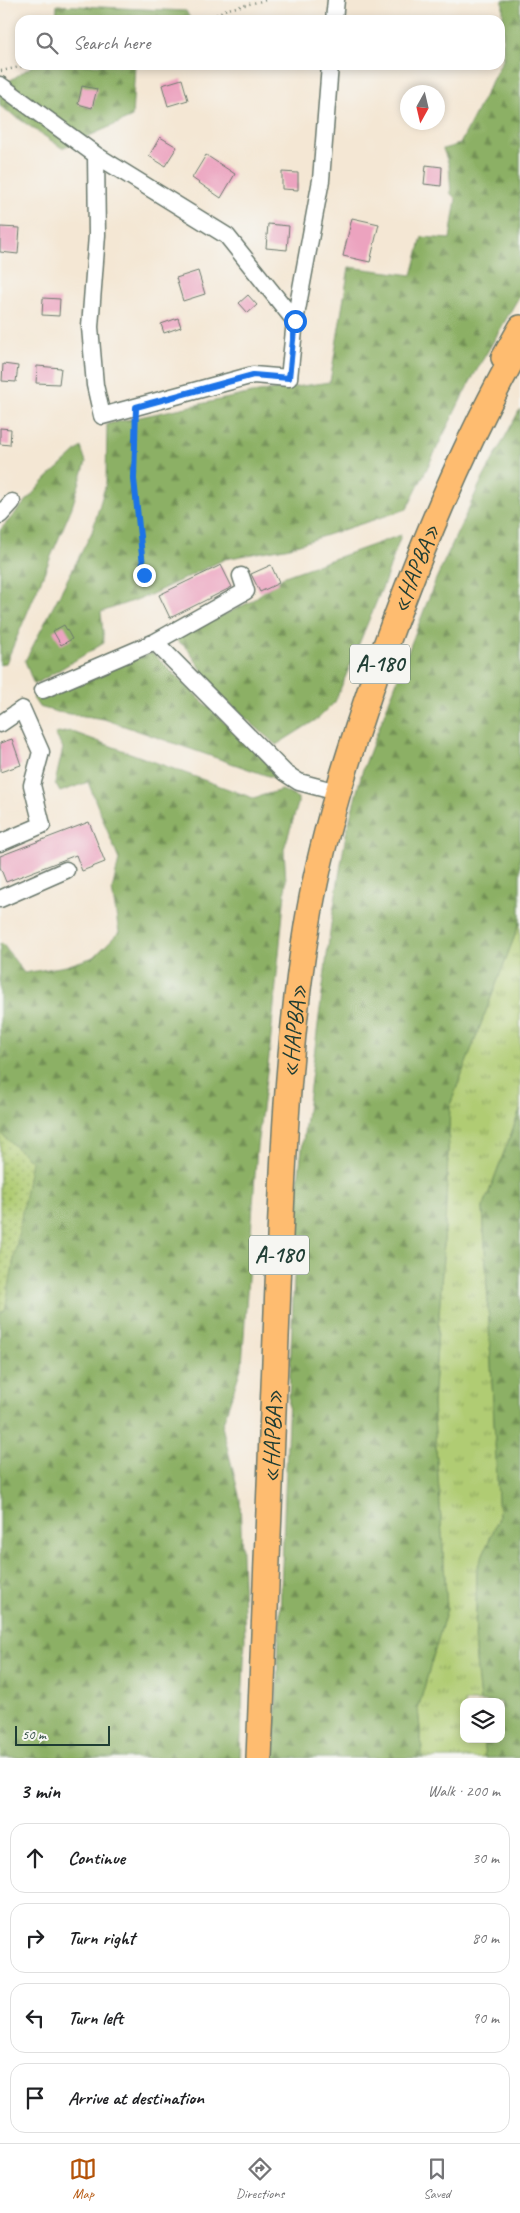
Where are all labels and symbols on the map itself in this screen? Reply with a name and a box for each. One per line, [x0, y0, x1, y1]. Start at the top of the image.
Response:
north arrow [400, 85, 445, 130]
route start [284, 310, 307, 333]
street label: «НАРВА» [384, 519, 446, 617]
route end [133, 564, 156, 587]
road number: А-180 [350, 644, 410, 684]
street label: «НАРВА» [274, 983, 313, 1079]
road number: А-180 [249, 1236, 309, 1274]
street label: «НАРВА» [255, 1389, 289, 1484]
scale bar [15, 1723, 110, 1746]

